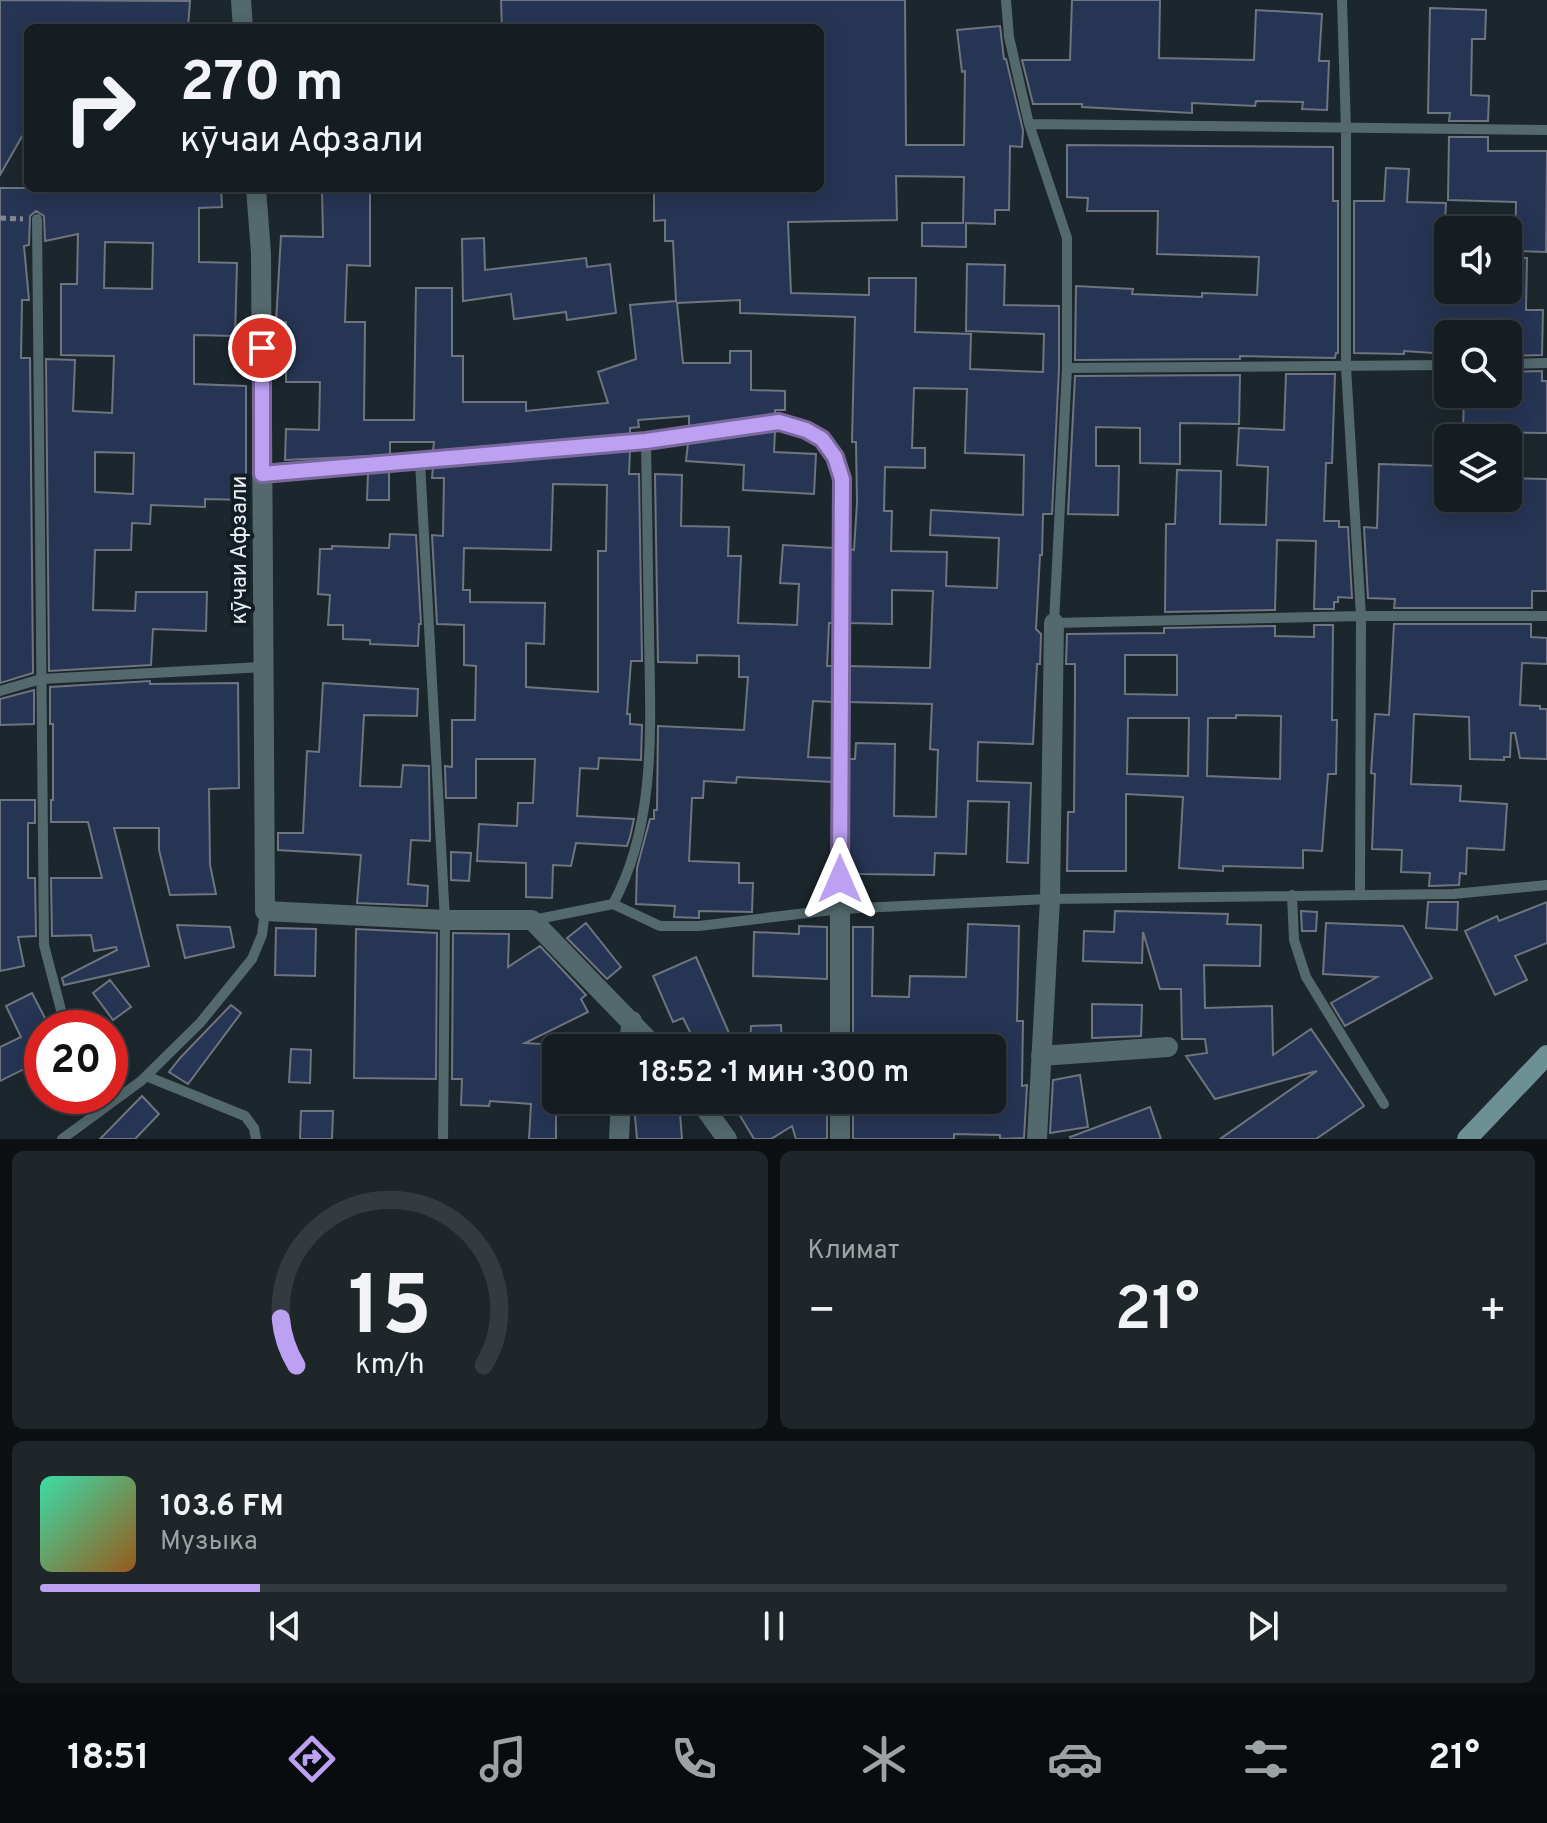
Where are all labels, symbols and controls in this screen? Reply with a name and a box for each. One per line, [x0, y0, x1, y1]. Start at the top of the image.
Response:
text: 270 m [180, 50, 344, 120]
icon: right [48, 56, 152, 160]
text: кӯчаи Афзали [180, 119, 424, 165]
map controls [1434, 216, 1522, 512]
button: sound [1434, 216, 1522, 304]
pin [228, 314, 296, 382]
button: search [1434, 320, 1522, 408]
icon: arrive [240, 326, 284, 370]
button: layers [1434, 424, 1522, 512]
street label: кӯчаи Афзали [227, 476, 254, 624]
position arrow [798, 837, 882, 921]
speed limit sign: 20 [24, 1010, 128, 1114]
text: 18:52 · 1 мин · 300 m [639, 1055, 909, 1092]
text: Климат [808, 1235, 899, 1268]
text: 15 [348, 1259, 432, 1364]
text: 21° [1115, 1275, 1200, 1351]
text: − [808, 1285, 836, 1341]
text: + [1479, 1285, 1507, 1341]
text: km/h [355, 1348, 424, 1384]
text: 103.6 FM [160, 1489, 284, 1526]
text: Музыка [160, 1526, 258, 1559]
icon: previous [263, 1604, 307, 1648]
icon: pause [752, 1604, 796, 1648]
icon: next [1241, 1604, 1285, 1648]
icon: directions [284, 1731, 340, 1787]
icon: music [475, 1731, 531, 1787]
icon: phone [666, 1731, 722, 1787]
icon: climate [856, 1731, 912, 1787]
icon: car [1047, 1731, 1103, 1787]
icon: filters [1238, 1731, 1294, 1787]
text: 18:51 [67, 1736, 150, 1782]
text: 21° [1428, 1736, 1480, 1782]

